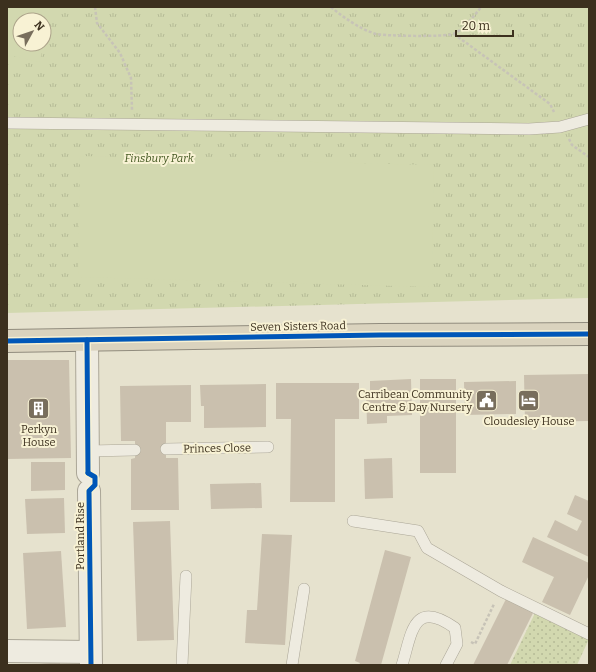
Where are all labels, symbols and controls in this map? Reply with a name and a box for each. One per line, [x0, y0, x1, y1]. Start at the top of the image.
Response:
north arrow [12, 12, 52, 52]
scale bar [456, 12, 513, 38]
text: N [32, 18, 47, 34]
text: 20 m [462, 19, 491, 33]
park label: Finsbury Park [124, 152, 195, 165]
street label: Seven Sisters Road [250, 319, 346, 334]
public building icon: Carribean Community Centre & Day Nursery [474, 387, 500, 413]
place label: Carribean Community Centre & Day Nursery [358, 388, 472, 414]
hotel icon: Cloudesley House [516, 388, 542, 414]
building icon: Perkyn House [26, 396, 52, 422]
place label: Cloudesley House [484, 415, 574, 428]
place label: Perkyn House [21, 423, 57, 449]
street label: Princes Close [183, 441, 251, 456]
street label: Portland Rise [74, 502, 87, 570]

